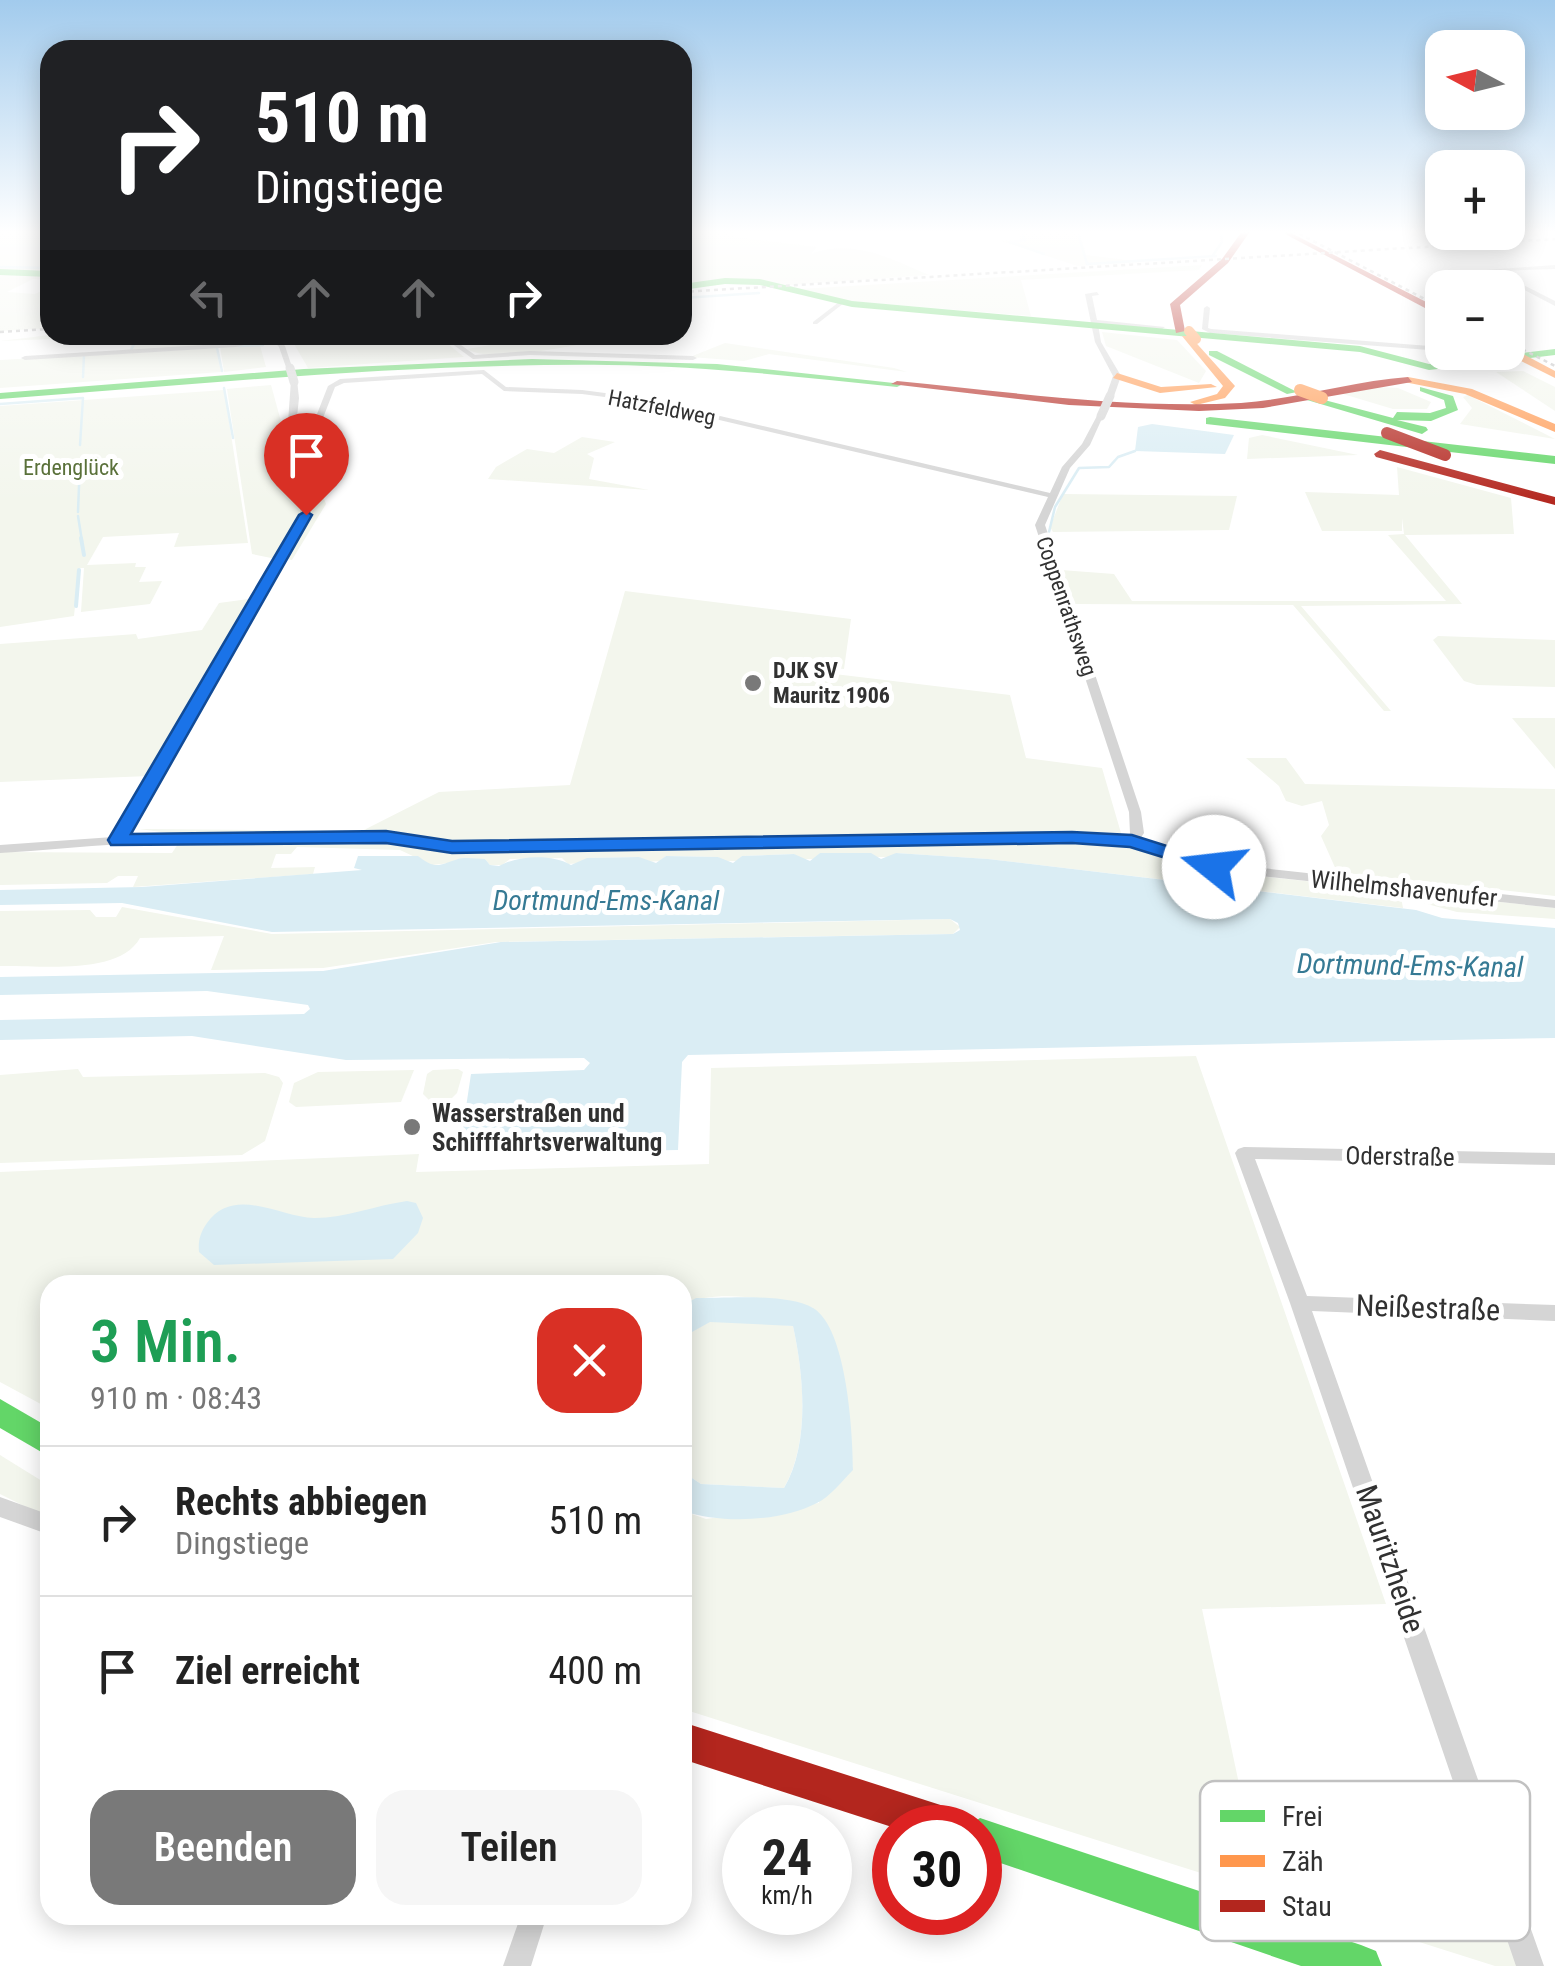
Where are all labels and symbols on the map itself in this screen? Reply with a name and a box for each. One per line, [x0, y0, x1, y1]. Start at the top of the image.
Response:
north arrow [1425, 30, 1525, 130]
street label: Hatzfeldweg [606, 385, 718, 430]
pin [264, 413, 349, 516]
park label: Erdenglück [23, 455, 119, 480]
street label: Coppenrathsweg [1031, 533, 1102, 679]
place label: DJK SV Mauritz 1906 [773, 658, 890, 708]
marker: DJK SV Mauritz 1906 [742, 672, 764, 694]
position arrow [1162, 815, 1266, 919]
street label: Wilhelmshavenufer [1309, 864, 1499, 913]
water label: Dortmund-Ems-Kanal [493, 884, 720, 917]
water label: Dortmund-Ems-Kanal [1297, 947, 1524, 984]
place label: Wasserstraßen und Schifffahrtsverwaltung [432, 1099, 662, 1157]
marker: Wasserstraßen und Schifffahrtsverwaltung [401, 1116, 423, 1138]
street label: Oderstraße [1345, 1141, 1455, 1172]
street label: Neißestraße [1355, 1287, 1501, 1328]
street label: Mauritzheide [1349, 1480, 1432, 1637]
legend [1200, 1781, 1530, 1941]
text: Frei [1282, 1800, 1323, 1833]
speed limit sign: 30 [872, 1805, 1002, 1935]
text: Zäh [1282, 1845, 1324, 1878]
text: Stau [1282, 1890, 1332, 1923]

